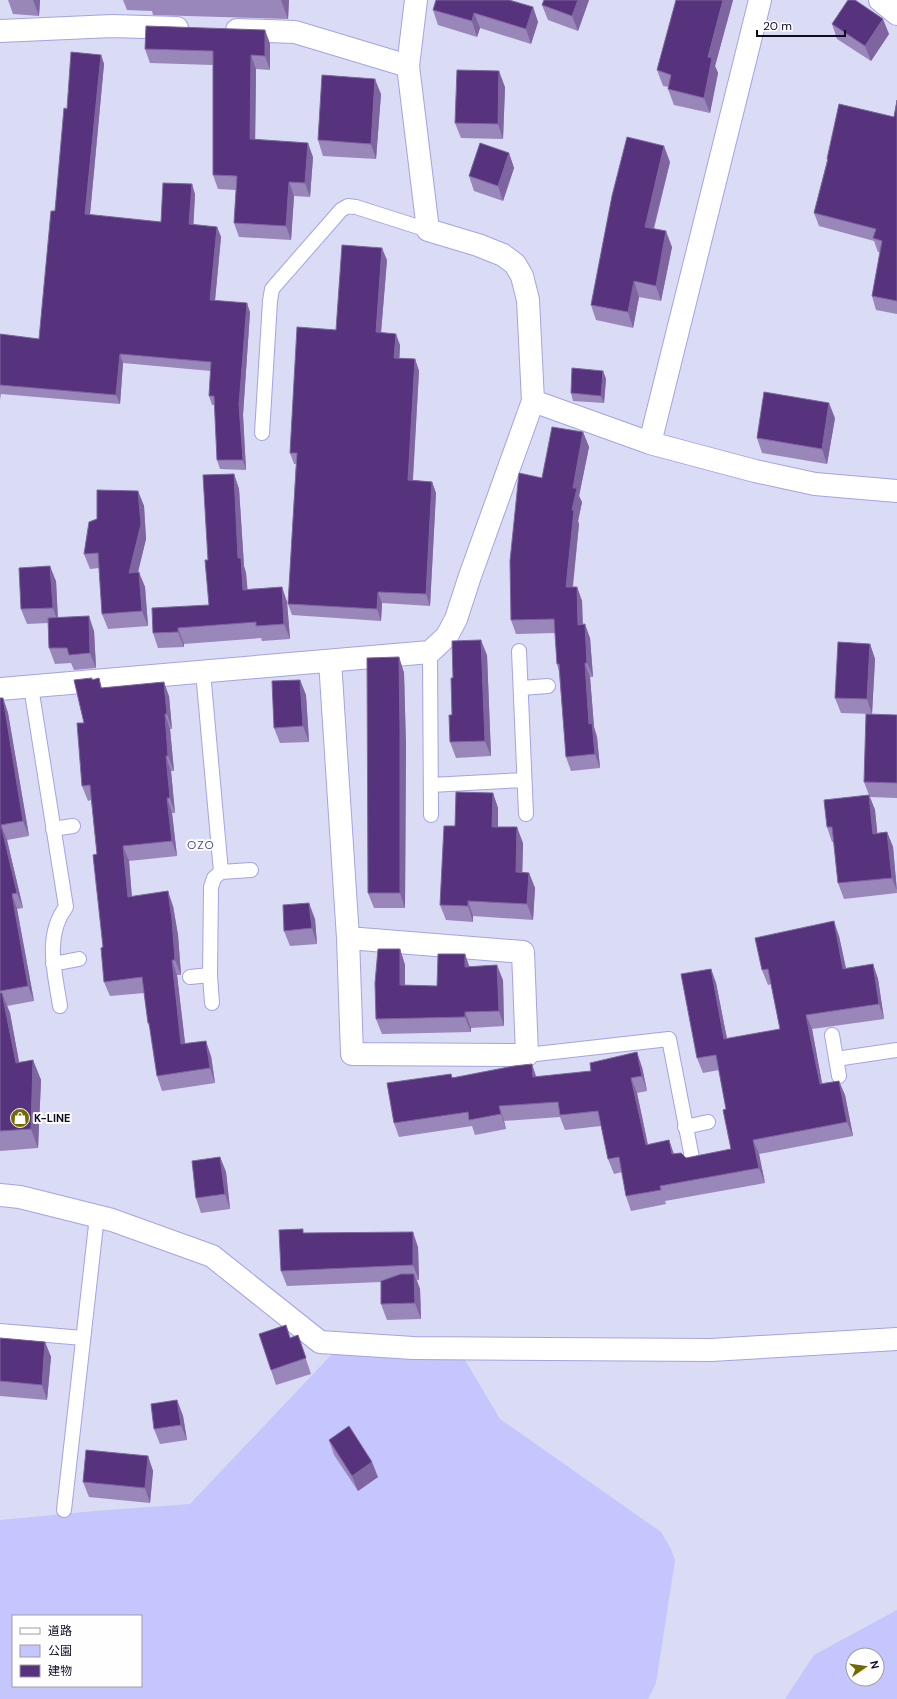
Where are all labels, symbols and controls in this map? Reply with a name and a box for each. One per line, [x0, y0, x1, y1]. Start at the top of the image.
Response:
scale bar [757, 12, 845, 38]
text: 20 m [763, 18, 792, 34]
district label: OZO [187, 837, 215, 853]
shop icon: K-LINE [9, 1107, 31, 1129]
place label: K-LINE [34, 1111, 70, 1125]
legend [12, 1615, 142, 1687]
text: 道路 [48, 1623, 72, 1639]
text: 公園 [48, 1643, 72, 1659]
north arrow [845, 1647, 885, 1687]
text: N [867, 1659, 882, 1670]
text: 建物 [48, 1663, 72, 1679]

